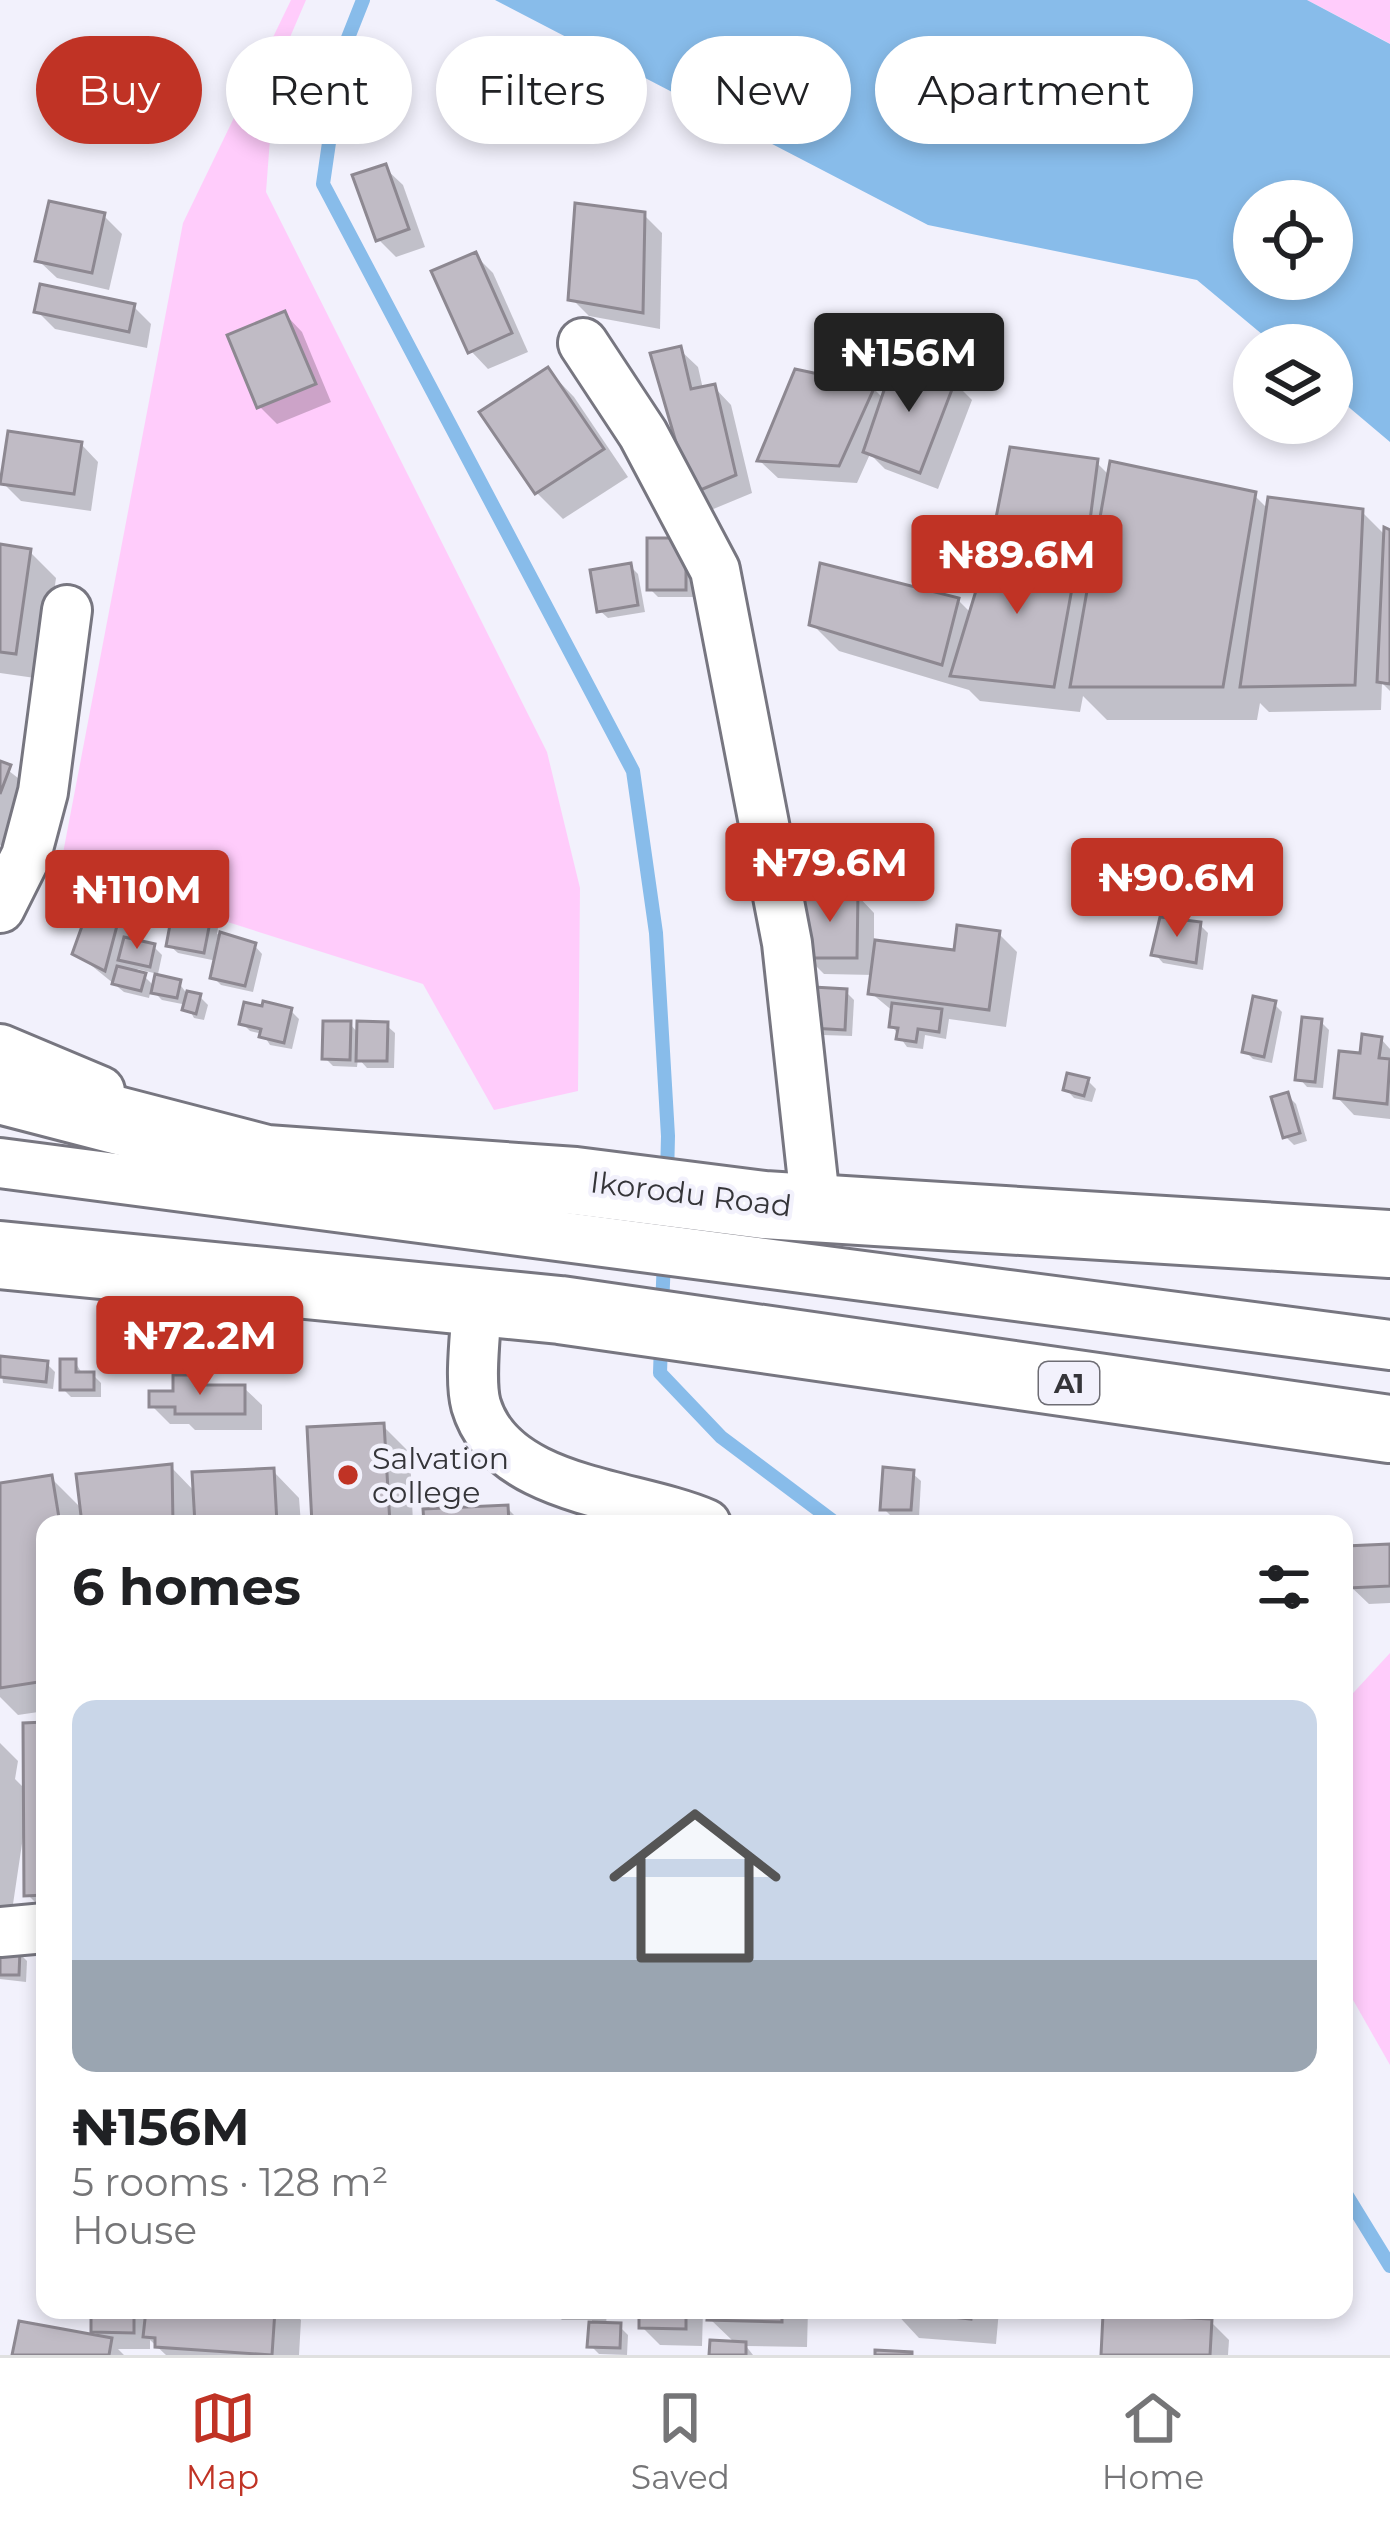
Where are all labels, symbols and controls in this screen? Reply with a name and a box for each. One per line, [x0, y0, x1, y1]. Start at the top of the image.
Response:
chip: Buy [36, 36, 202, 144]
chip: Rent [226, 36, 412, 144]
chip: Filters [436, 36, 647, 144]
chip: New [671, 36, 851, 144]
chip: Apartment [875, 36, 1193, 144]
map controls [1233, 180, 1353, 444]
button: locate [1233, 180, 1353, 300]
pin: ₦156M [825, 313, 993, 415]
button: layers [1233, 324, 1353, 444]
text: ₦156M [841, 328, 977, 376]
pin: ₦89.6M [919, 515, 1115, 617]
text: ₦89.6M [938, 530, 1096, 578]
pin: ₦79.6M [732, 823, 928, 925]
text: ₦79.6M [752, 838, 908, 886]
pin: ₦90.6M [1079, 838, 1275, 940]
pin: ₦110M [53, 850, 221, 952]
text: ₦90.6M [1098, 853, 1256, 901]
text: ₦110M [72, 865, 202, 913]
street label: Ikorodu Road [588, 1163, 794, 1225]
pin: ₦72.2M [102, 1296, 298, 1398]
text: ₦72.2M [123, 1311, 277, 1359]
road number: A1 [1039, 1362, 1099, 1404]
place label: Salvation college [372, 1440, 509, 1511]
marker: Salvation college [335, 1462, 361, 1488]
icon: filters [1251, 1554, 1317, 1620]
text: 6 homes [72, 1556, 301, 1618]
icon: home [587, 1778, 803, 1994]
text: ₦156M [72, 2096, 250, 2158]
text: 5 rooms · 128 m² [72, 2158, 389, 2206]
text: House [72, 2206, 197, 2254]
tab: Map [186, 2385, 259, 2497]
tab: Saved [631, 2385, 730, 2497]
tab: Home [1102, 2385, 1204, 2497]

